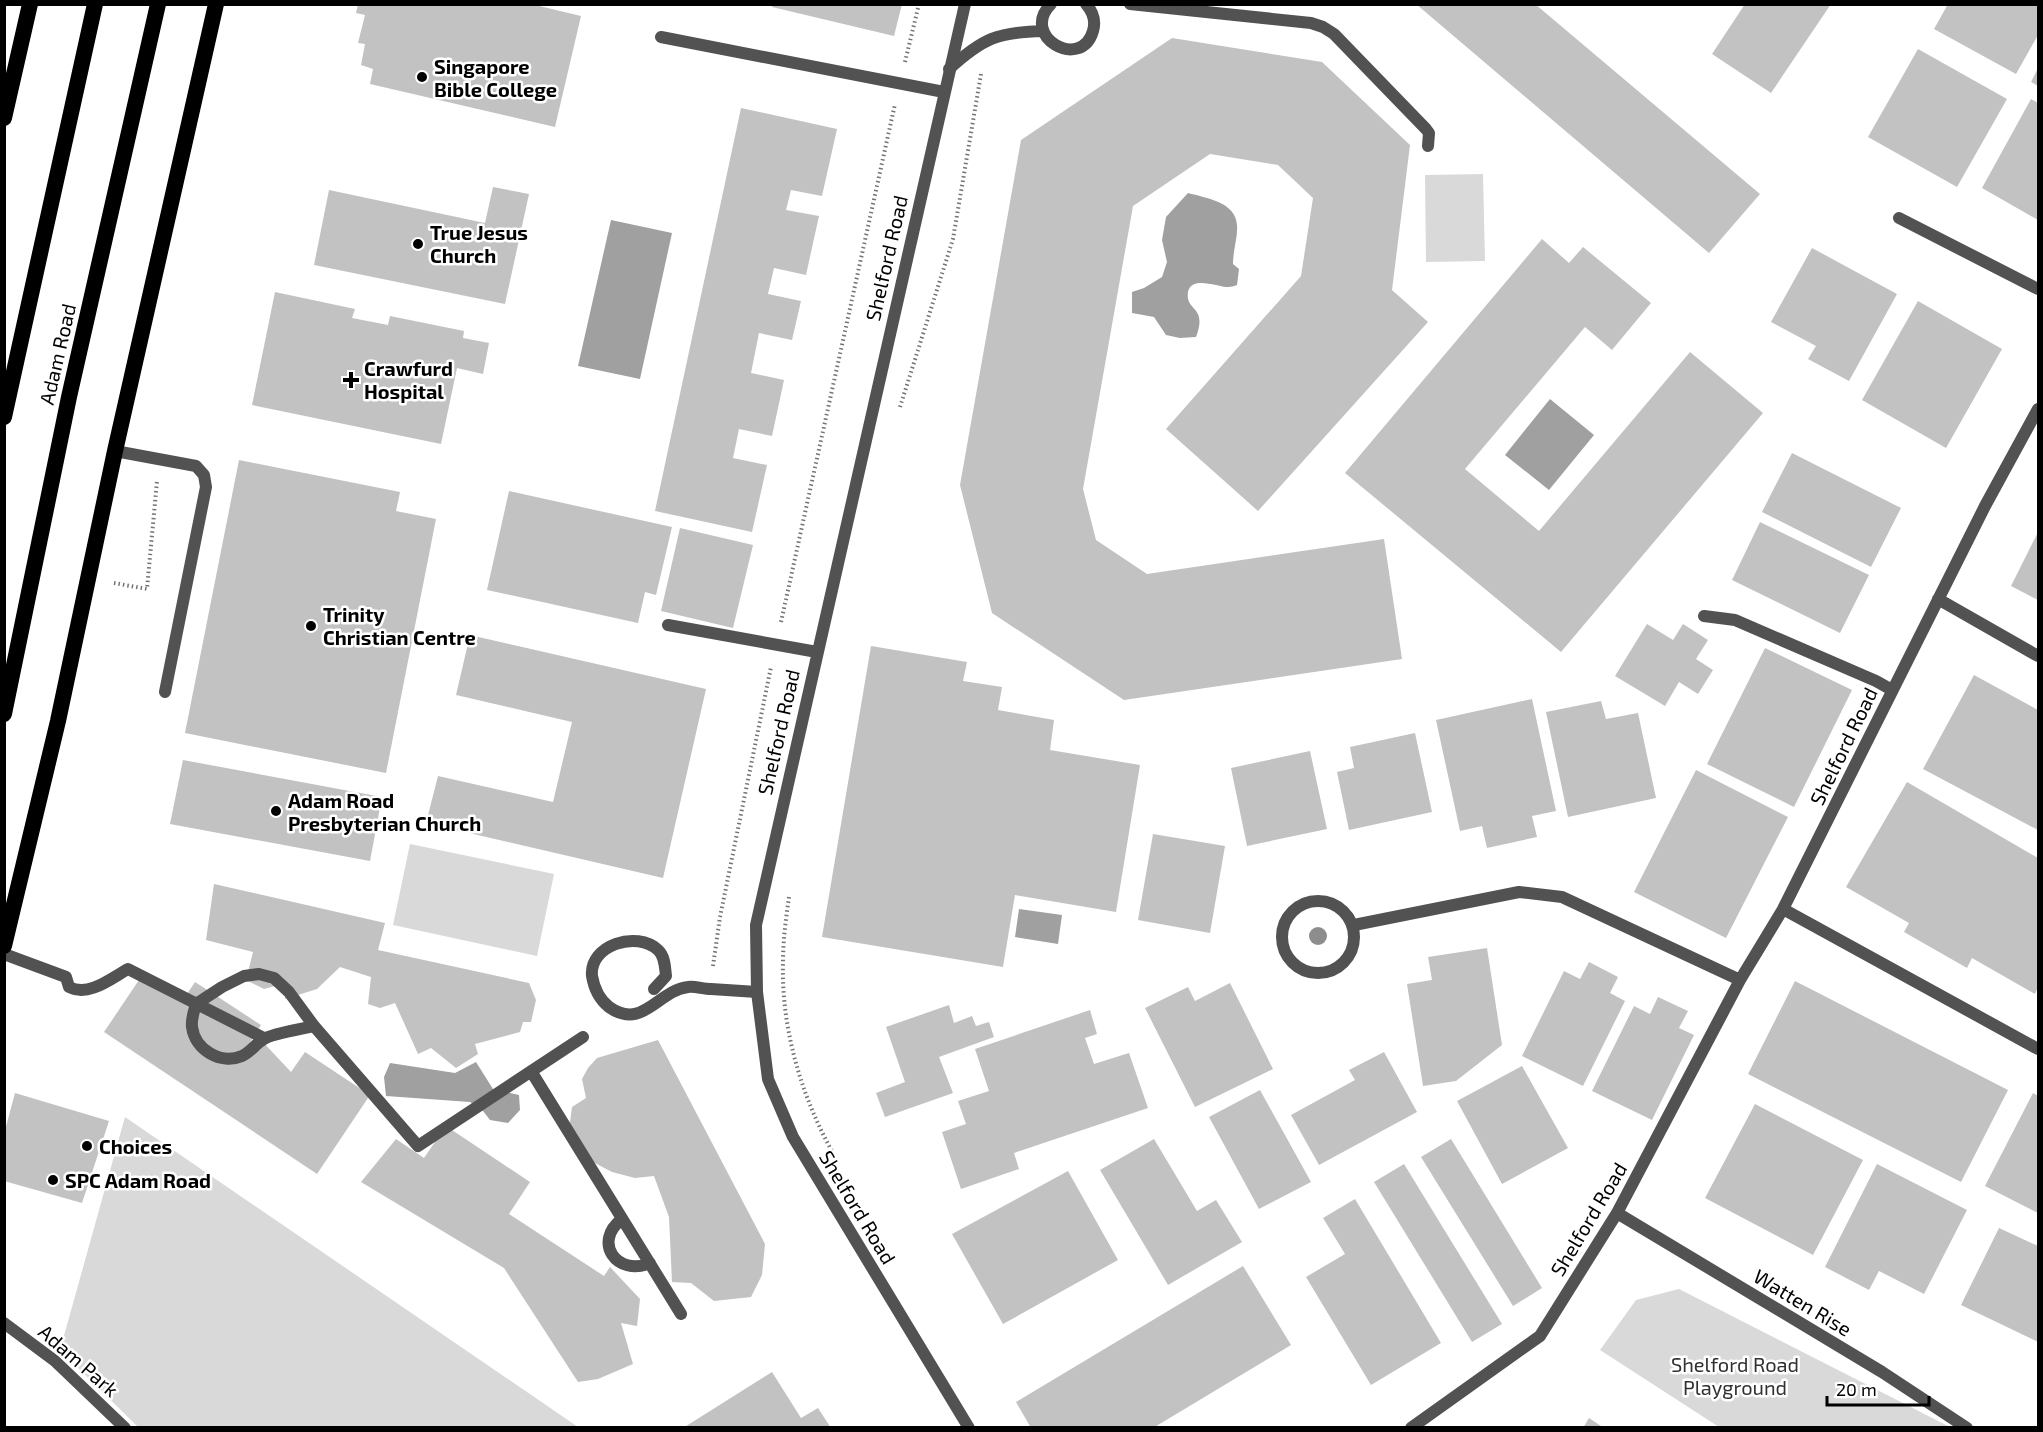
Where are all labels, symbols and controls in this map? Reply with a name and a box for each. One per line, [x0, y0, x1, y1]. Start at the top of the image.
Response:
place label: Singapore Bible College [434, 54, 557, 101]
marker: Singapore Bible College [415, 70, 429, 84]
street label: Shelford Road [860, 193, 912, 323]
place label: True Jesus Church [430, 220, 528, 267]
marker: True Jesus Church [411, 237, 425, 251]
street label: Adam Road [34, 301, 80, 407]
place label: Crawfurd Hospital [364, 356, 453, 403]
marker: Crawfurd Hospital [342, 371, 360, 389]
place label: Trinity Christian Centre [323, 602, 476, 649]
marker: Trinity Christian Centre [304, 619, 318, 633]
street label: Shelford Road [752, 667, 804, 797]
street label: Shelford Road [1804, 683, 1882, 809]
place label: Adam Road Presbyterian Church [288, 788, 481, 836]
marker: Adam Road Presbyterian Church [269, 804, 283, 818]
place label: Choices [99, 1134, 172, 1158]
marker: Choices [80, 1139, 94, 1153]
street label: Shelford Road [815, 1146, 901, 1268]
street label: Shelford Road [1545, 1158, 1631, 1280]
place label: SPC Adam Road [65, 1168, 211, 1192]
marker: SPC Adam Road [46, 1173, 60, 1187]
street label: Watten Rise [1750, 1263, 1856, 1341]
street label: Adam Park [34, 1319, 124, 1401]
park label: Shelford Road Playground [1671, 1352, 1799, 1399]
scale bar [1827, 1369, 1929, 1407]
text: 20 m [1836, 1378, 1877, 1400]

